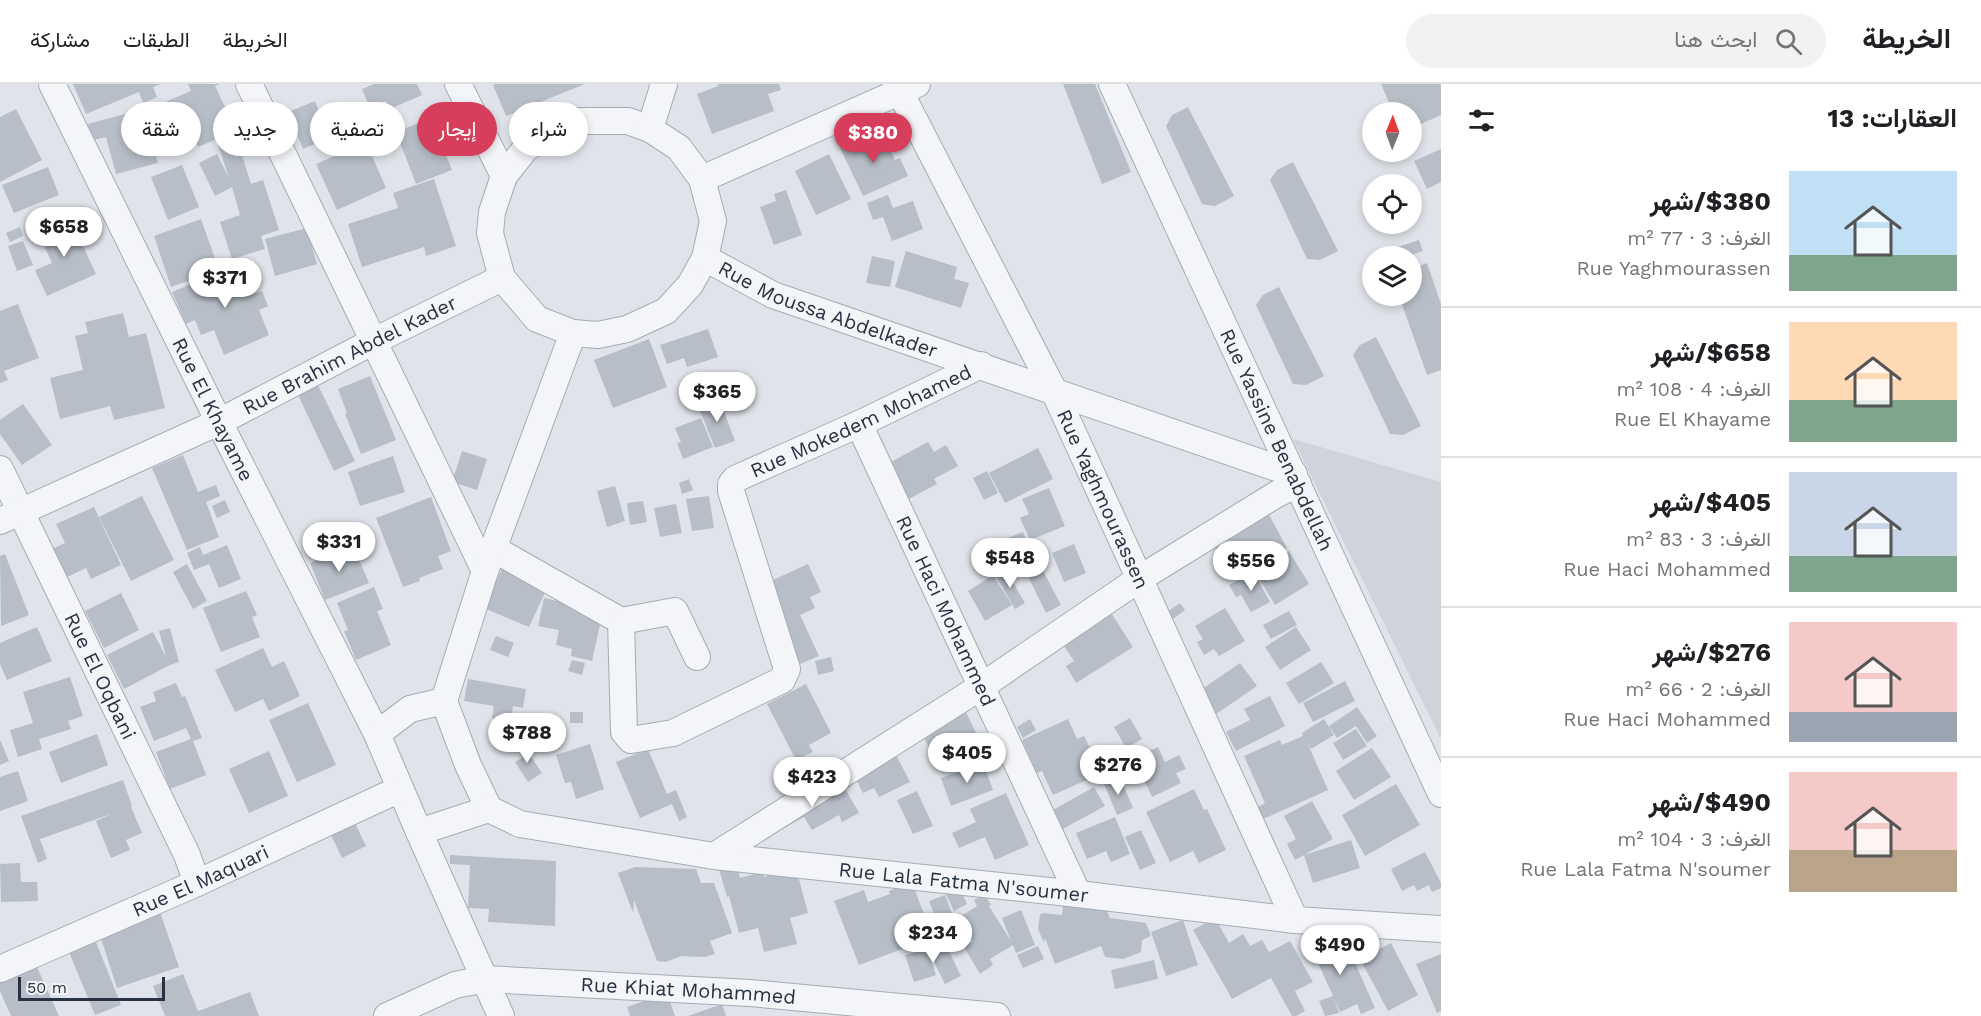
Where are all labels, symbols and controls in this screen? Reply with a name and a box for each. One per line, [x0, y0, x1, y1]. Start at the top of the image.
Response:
search box [1406, 14, 1826, 68]
text: الخريطة [1862, 22, 1951, 55]
icon: search [1772, 25, 1805, 58]
text: مشاركة [30, 27, 90, 52]
text: الطبقات [123, 27, 190, 52]
text: الخريطة [223, 27, 288, 52]
text: ابحث هنا [1674, 27, 1757, 52]
chip: شقة [121, 102, 201, 156]
chip: جديد [213, 102, 298, 156]
chip: تصفية [310, 102, 405, 156]
chip: إيجار [417, 102, 497, 156]
chip: شراء [509, 102, 588, 156]
north arrow [1362, 102, 1422, 162]
map controls [1362, 102, 1422, 306]
text: العقارات: 13 [1828, 103, 1957, 133]
icon: filters [1465, 104, 1498, 137]
pin: $380 [837, 113, 909, 164]
text: $380 [848, 120, 898, 144]
button: locate [1362, 174, 1422, 234]
text: $380/شهر [1650, 186, 1771, 216]
icon: home [1837, 195, 1909, 267]
pin: $658 [28, 207, 100, 258]
text: $658 [39, 214, 89, 238]
text: الغرف: 3 · 77 m² [1627, 226, 1771, 250]
button: layers [1362, 246, 1422, 306]
street label: Rue Moussa Abdelkader [714, 256, 941, 363]
text: Rue Yaghmourassen [1576, 256, 1771, 280]
pin: $371 [189, 258, 261, 309]
text: $371 [203, 265, 247, 289]
street label: Rue Brahim Abdel Kader [238, 290, 460, 420]
street label: Rue Yassine Benabdellah [1215, 325, 1339, 555]
street label: Rue El Khayame [167, 334, 259, 485]
text: $658/شهر [1651, 337, 1771, 367]
icon: home [1837, 346, 1909, 418]
street label: Rue Mokedem Mohamed [747, 359, 975, 483]
pin: $365 [681, 372, 753, 423]
text: الغرف: 4 · 108 m² [1617, 377, 1771, 401]
text: $365 [693, 379, 741, 403]
street label: Rue Yaghmourassen [1052, 405, 1154, 593]
text: Rue El Khayame [1614, 407, 1771, 431]
text: $405/شهر [1650, 487, 1771, 517]
icon: home [1837, 496, 1909, 568]
street label: Rue Haci Mohammed [891, 511, 1001, 710]
pin: $331 [303, 522, 375, 573]
text: الغرف: 3 · 83 m² [1626, 527, 1771, 551]
text: $331 [316, 529, 362, 553]
pin: $548 [974, 538, 1046, 589]
pin: $556 [1215, 541, 1287, 592]
text: $548 [985, 545, 1035, 569]
text: $556 [1227, 548, 1275, 572]
text: Rue Haci Mohammed [1563, 557, 1771, 581]
street label: Rue El Oqbani [59, 609, 141, 743]
text: $276/شهر [1652, 637, 1771, 667]
icon: home [1837, 646, 1909, 718]
text: الغرف: 2 · 66 m² [1625, 677, 1771, 701]
text: Rue Haci Mohammed [1563, 707, 1771, 731]
pin: $788 [491, 713, 563, 764]
text: $788 [502, 720, 552, 744]
pin: $405 [931, 733, 1003, 784]
text: $405 [942, 740, 992, 764]
pin: $276 [1082, 745, 1154, 796]
text: $276 [1094, 752, 1142, 776]
pin: $423 [776, 757, 848, 808]
text: $423 [787, 764, 837, 788]
text: $490/شهر [1649, 787, 1771, 817]
icon: home [1837, 796, 1909, 868]
text: الغرف: 3 · 104 m² [1617, 827, 1771, 851]
street label: Rue El Maquari [129, 840, 272, 922]
street label: Rue Lala Fatma N'soumer [838, 857, 1090, 907]
text: Rue Lala Fatma N'soumer [1520, 857, 1771, 881]
pin: $234 [897, 913, 969, 964]
text: $234 [908, 920, 958, 944]
pin: $490 [1304, 925, 1376, 976]
text: $490 [1315, 932, 1365, 956]
street label: Rue Khiat Mohammed [580, 972, 797, 1009]
scale bar [18, 974, 165, 1002]
text: 50 m [27, 978, 67, 997]

